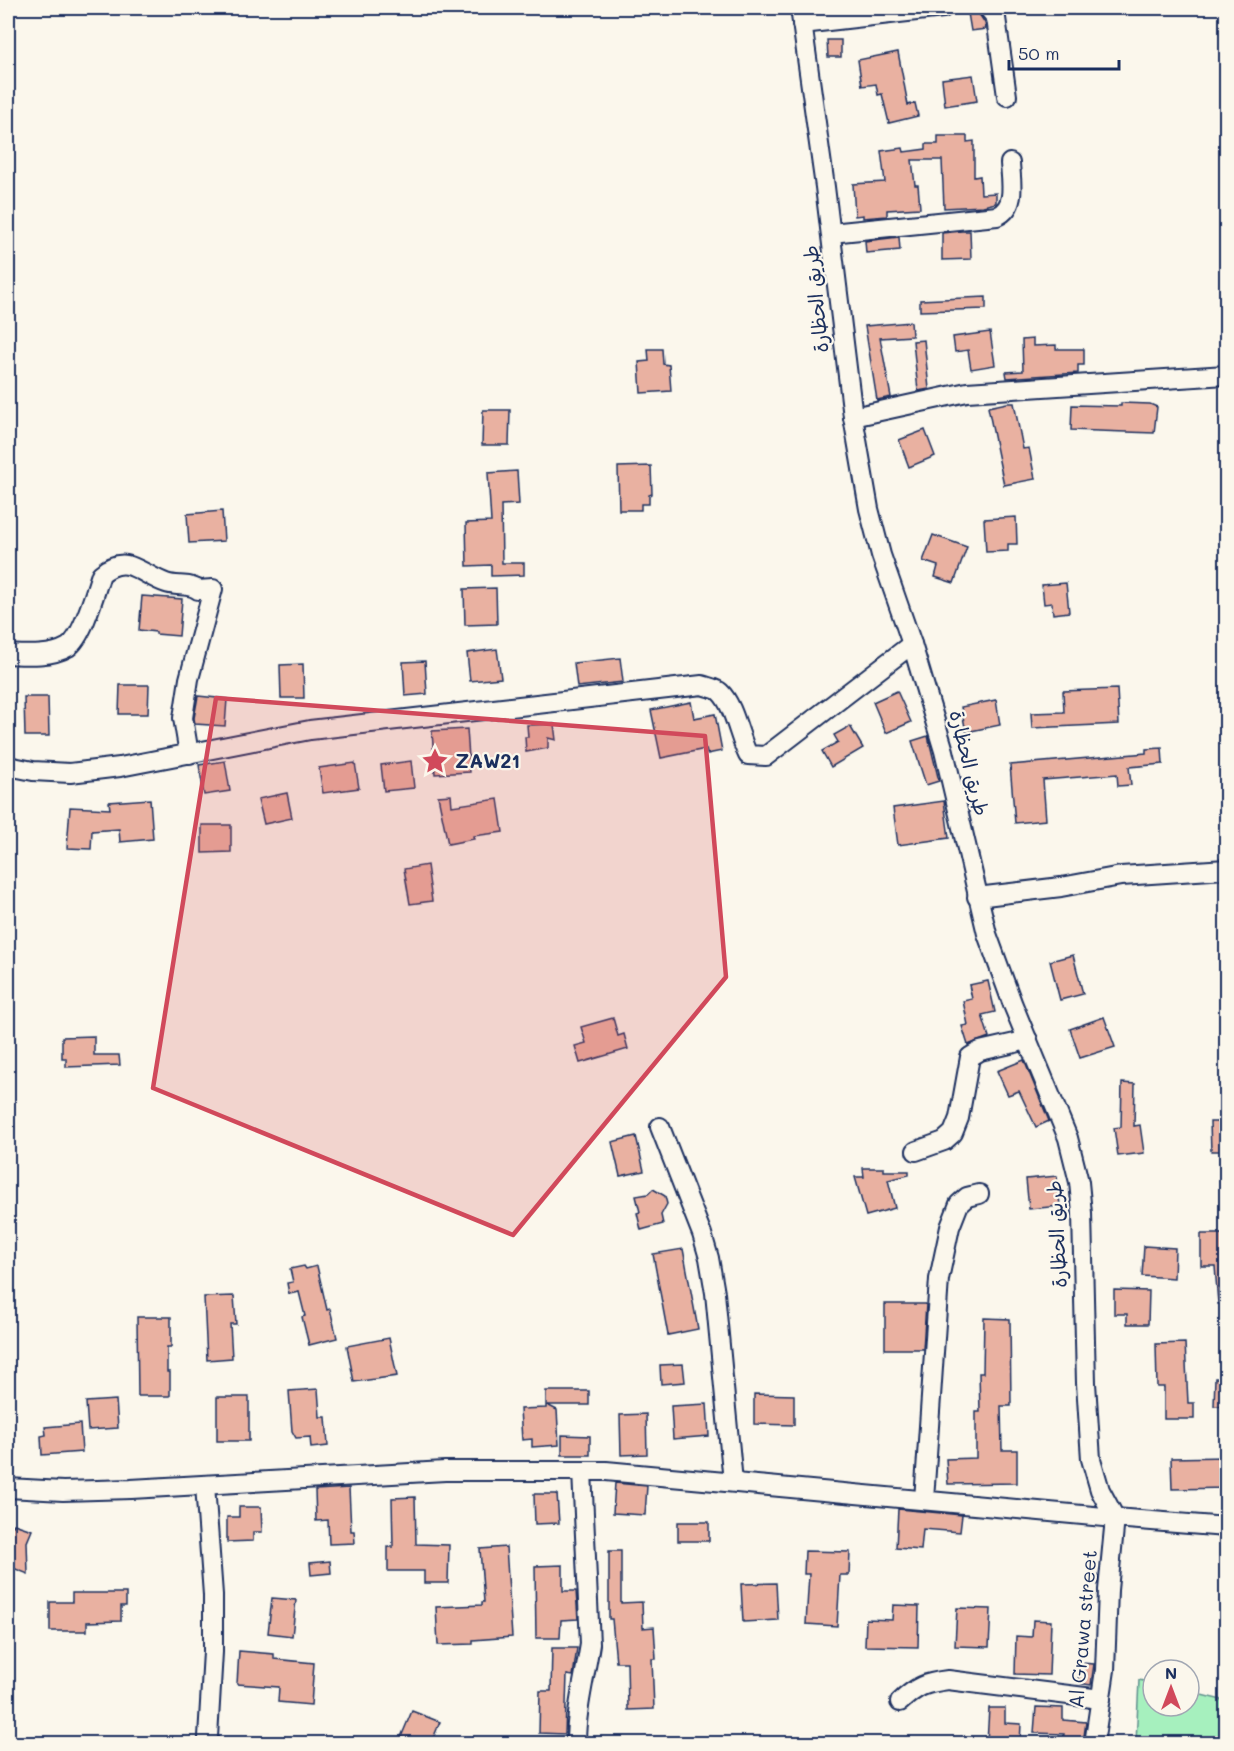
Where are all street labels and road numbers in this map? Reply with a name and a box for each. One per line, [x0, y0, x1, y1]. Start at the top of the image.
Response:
street label: طريق الحظارة [796, 244, 834, 354]
street label: طريق الحظارة [944, 707, 996, 818]
street label: طريق الحظارة [1040, 1179, 1072, 1289]
street label: Al Grawa street [1062, 1549, 1102, 1709]

